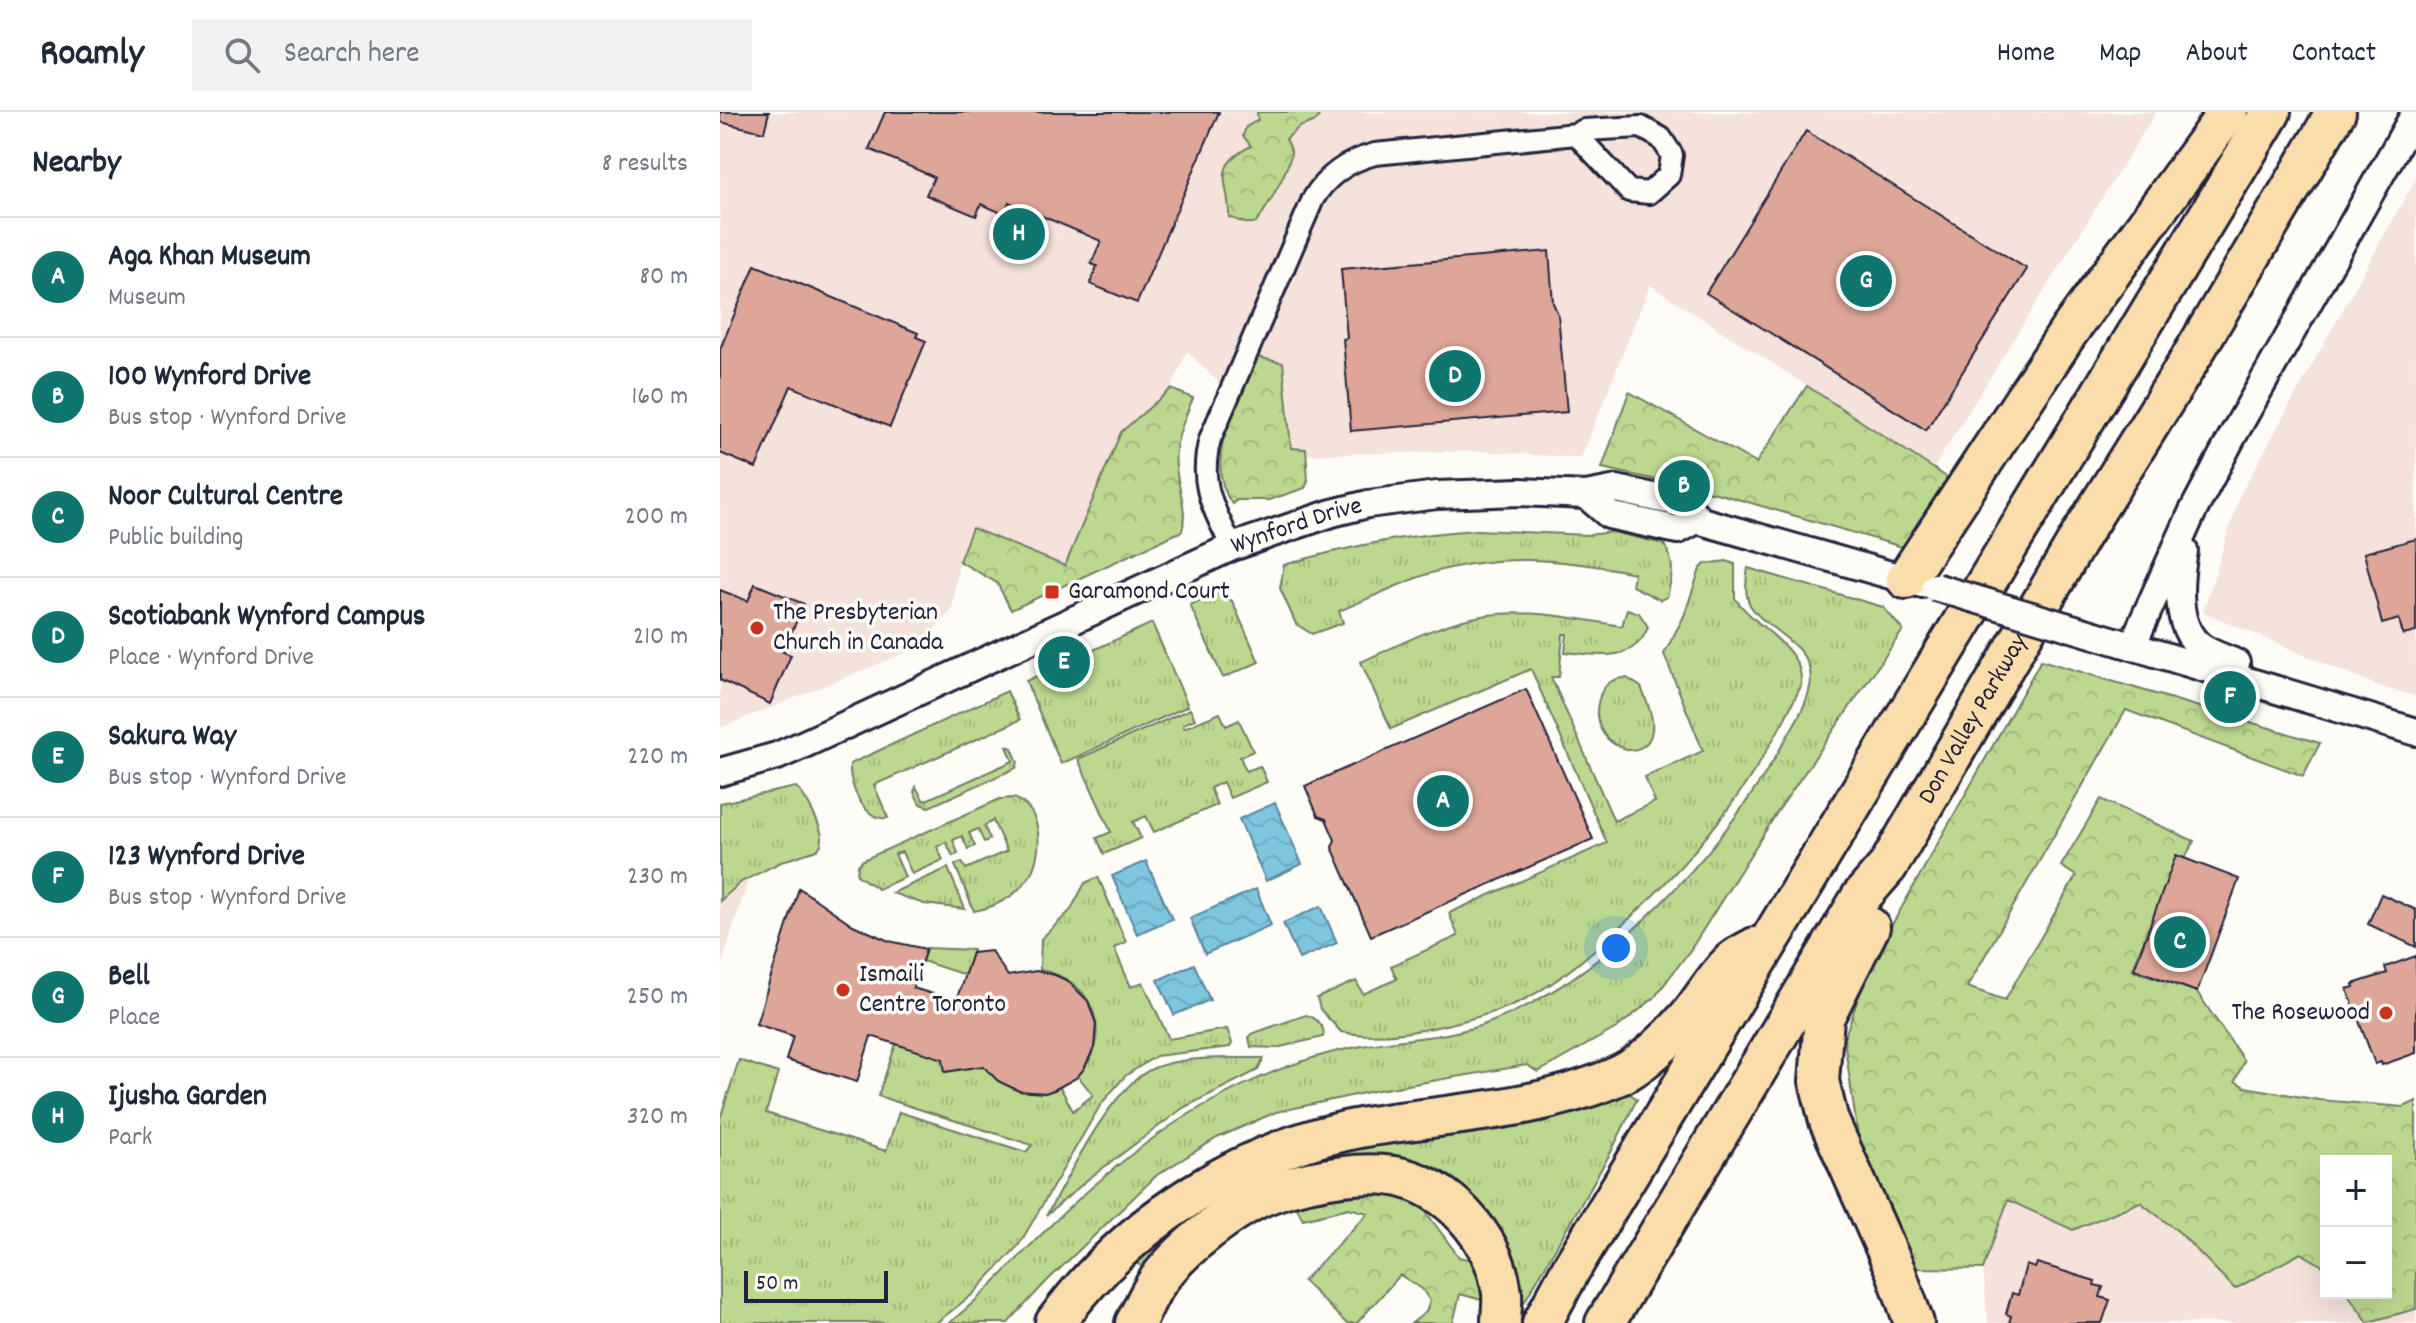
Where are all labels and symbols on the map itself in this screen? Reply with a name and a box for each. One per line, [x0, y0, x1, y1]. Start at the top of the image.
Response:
pin: H [993, 204, 1045, 264]
pin: G [1840, 251, 1892, 311]
pin: D [1429, 346, 1481, 406]
pin: B [1658, 456, 1710, 516]
street label: Wynford Drive [1226, 488, 1366, 565]
place label: Garamond Court [1068, 574, 1230, 611]
marker: Garamond Court [1043, 583, 1061, 601]
place label: The Presbyterian Church in Canada [773, 595, 944, 662]
marker: The Presbyterian Church in Canada [748, 619, 766, 637]
street label: Don Valley Parkway [1909, 627, 2038, 811]
pin: E [1038, 632, 1090, 692]
pin: F [2204, 667, 2256, 727]
pin: A [1417, 771, 1469, 831]
pin: C [2154, 912, 2206, 972]
your location [1596, 928, 1636, 968]
place label: Ismaili Centre Toronto [859, 957, 1006, 1024]
marker: Ismaili Centre Toronto [834, 981, 852, 999]
place label: The Rosewood [2232, 995, 2370, 1032]
marker: The Rosewood [2377, 1004, 2395, 1022]
scale bar [744, 1267, 888, 1303]

